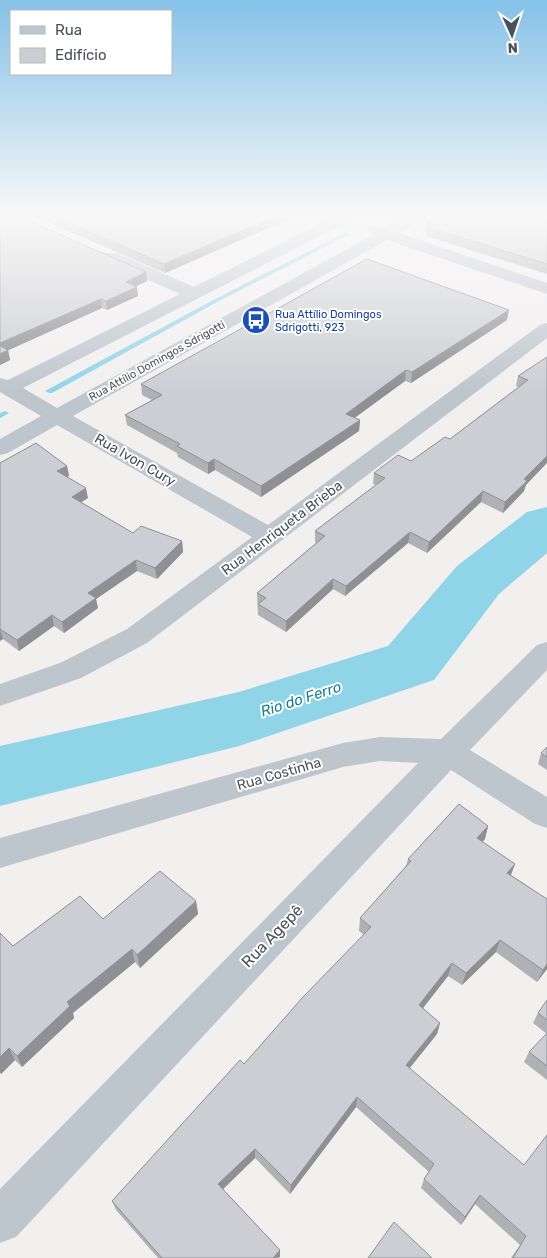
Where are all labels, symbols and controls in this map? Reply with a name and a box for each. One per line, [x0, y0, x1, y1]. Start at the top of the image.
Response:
legend [10, 10, 172, 75]
north arrow [487, 10, 537, 60]
text: Rua [55, 21, 82, 39]
text: N [507, 39, 518, 56]
text: Edifício [55, 46, 107, 64]
bus stop icon: Rua Attílio Domingos Sdrigotti, 923 [241, 305, 271, 335]
place label: Rua Attílio Domingos Sdrigotti, 923 [275, 308, 382, 334]
street label: Rua Attílio Domingos Sdrigotti [87, 318, 227, 404]
street label: Rua Ivon Cury [91, 430, 179, 490]
street label: Rua Henriqueta Brieba [218, 477, 346, 579]
water label: Rio do Ferro [258, 677, 344, 721]
street label: Rua Costinha [235, 754, 323, 794]
street label: Rua Agepê [237, 901, 307, 971]

